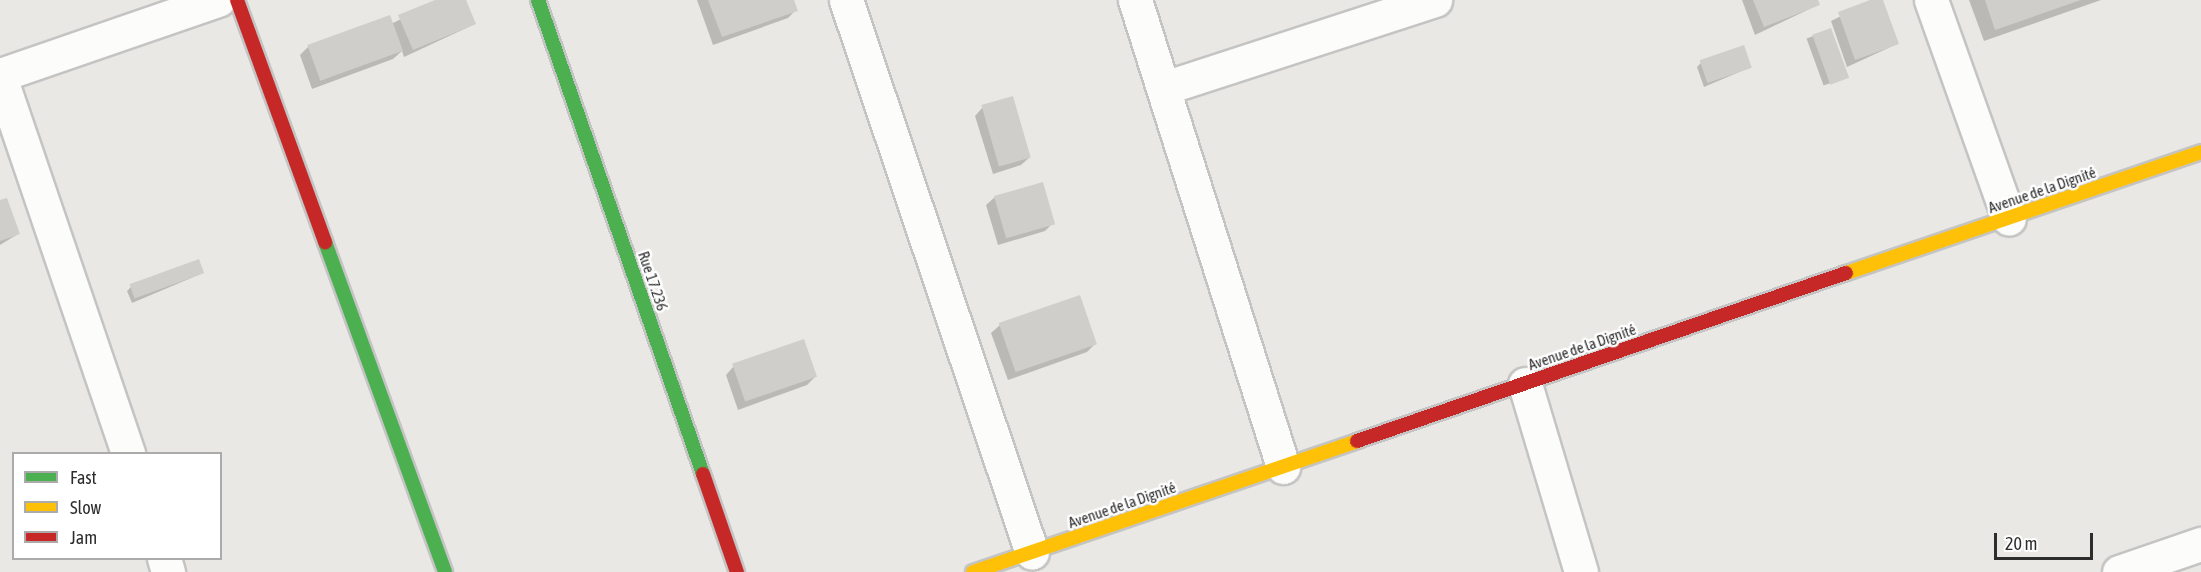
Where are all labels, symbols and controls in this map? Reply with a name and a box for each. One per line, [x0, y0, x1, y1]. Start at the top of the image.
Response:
street label: Avenue de la Dignité [1986, 163, 2098, 217]
street label: Rue 17.236 [634, 249, 672, 313]
street label: Avenue de la Dignité [1526, 320, 1638, 374]
legend [12, 452, 222, 560]
text: Fast [70, 467, 97, 488]
street label: Avenue de la Dignité [1066, 478, 1178, 532]
text: Slow [70, 497, 101, 518]
scale bar [1997, 521, 2096, 559]
text: Jam [70, 527, 97, 548]
text: 20 m [2005, 533, 2037, 554]

